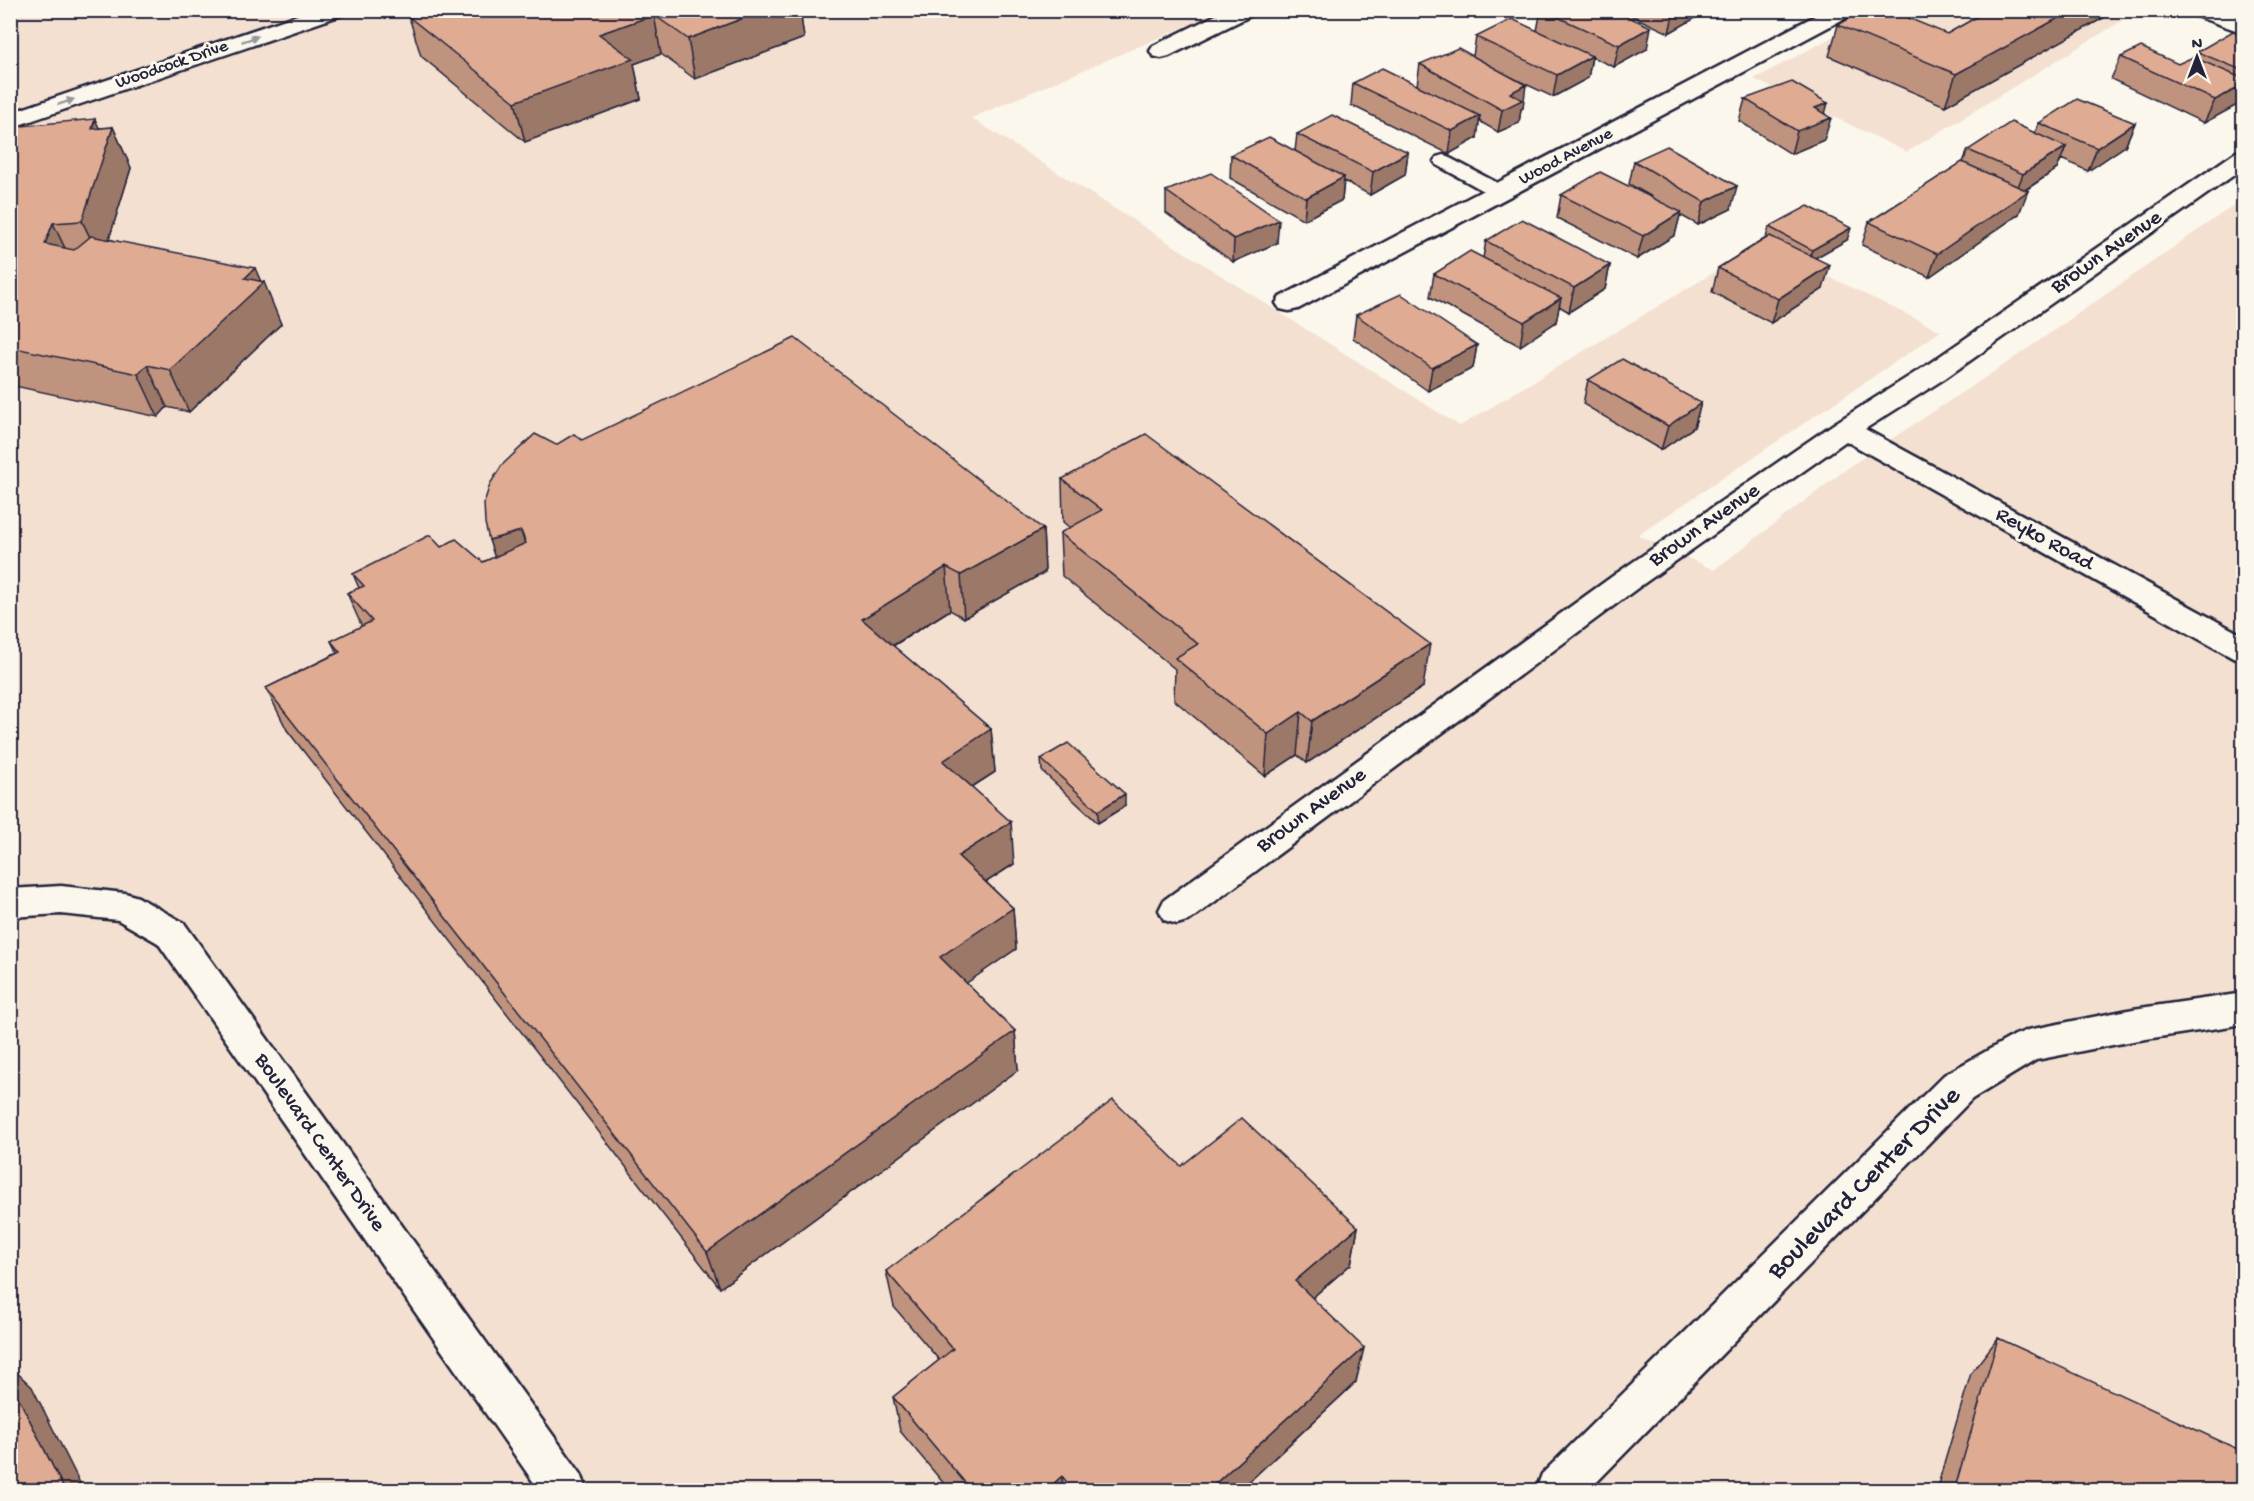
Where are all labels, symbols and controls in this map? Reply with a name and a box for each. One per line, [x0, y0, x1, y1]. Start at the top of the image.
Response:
north arrow [2167, 27, 2227, 87]
one-way arrow [242, 34, 260, 43]
street label: Woodcock Drive [113, 36, 232, 94]
text: N [2192, 36, 2203, 55]
one-way arrow [57, 96, 75, 106]
street label: Wood Avenue [1516, 123, 1617, 190]
street label: Brown Avenue [2046, 205, 2168, 301]
street label: Brown Avenue [1644, 478, 1766, 574]
street label: Reyko Road [1990, 502, 2099, 579]
street label: Brown Avenue [1251, 762, 1372, 860]
street label: Boulevard Center Drive [247, 1048, 391, 1238]
street label: Boulevard Center Drive [1761, 1080, 1969, 1288]

